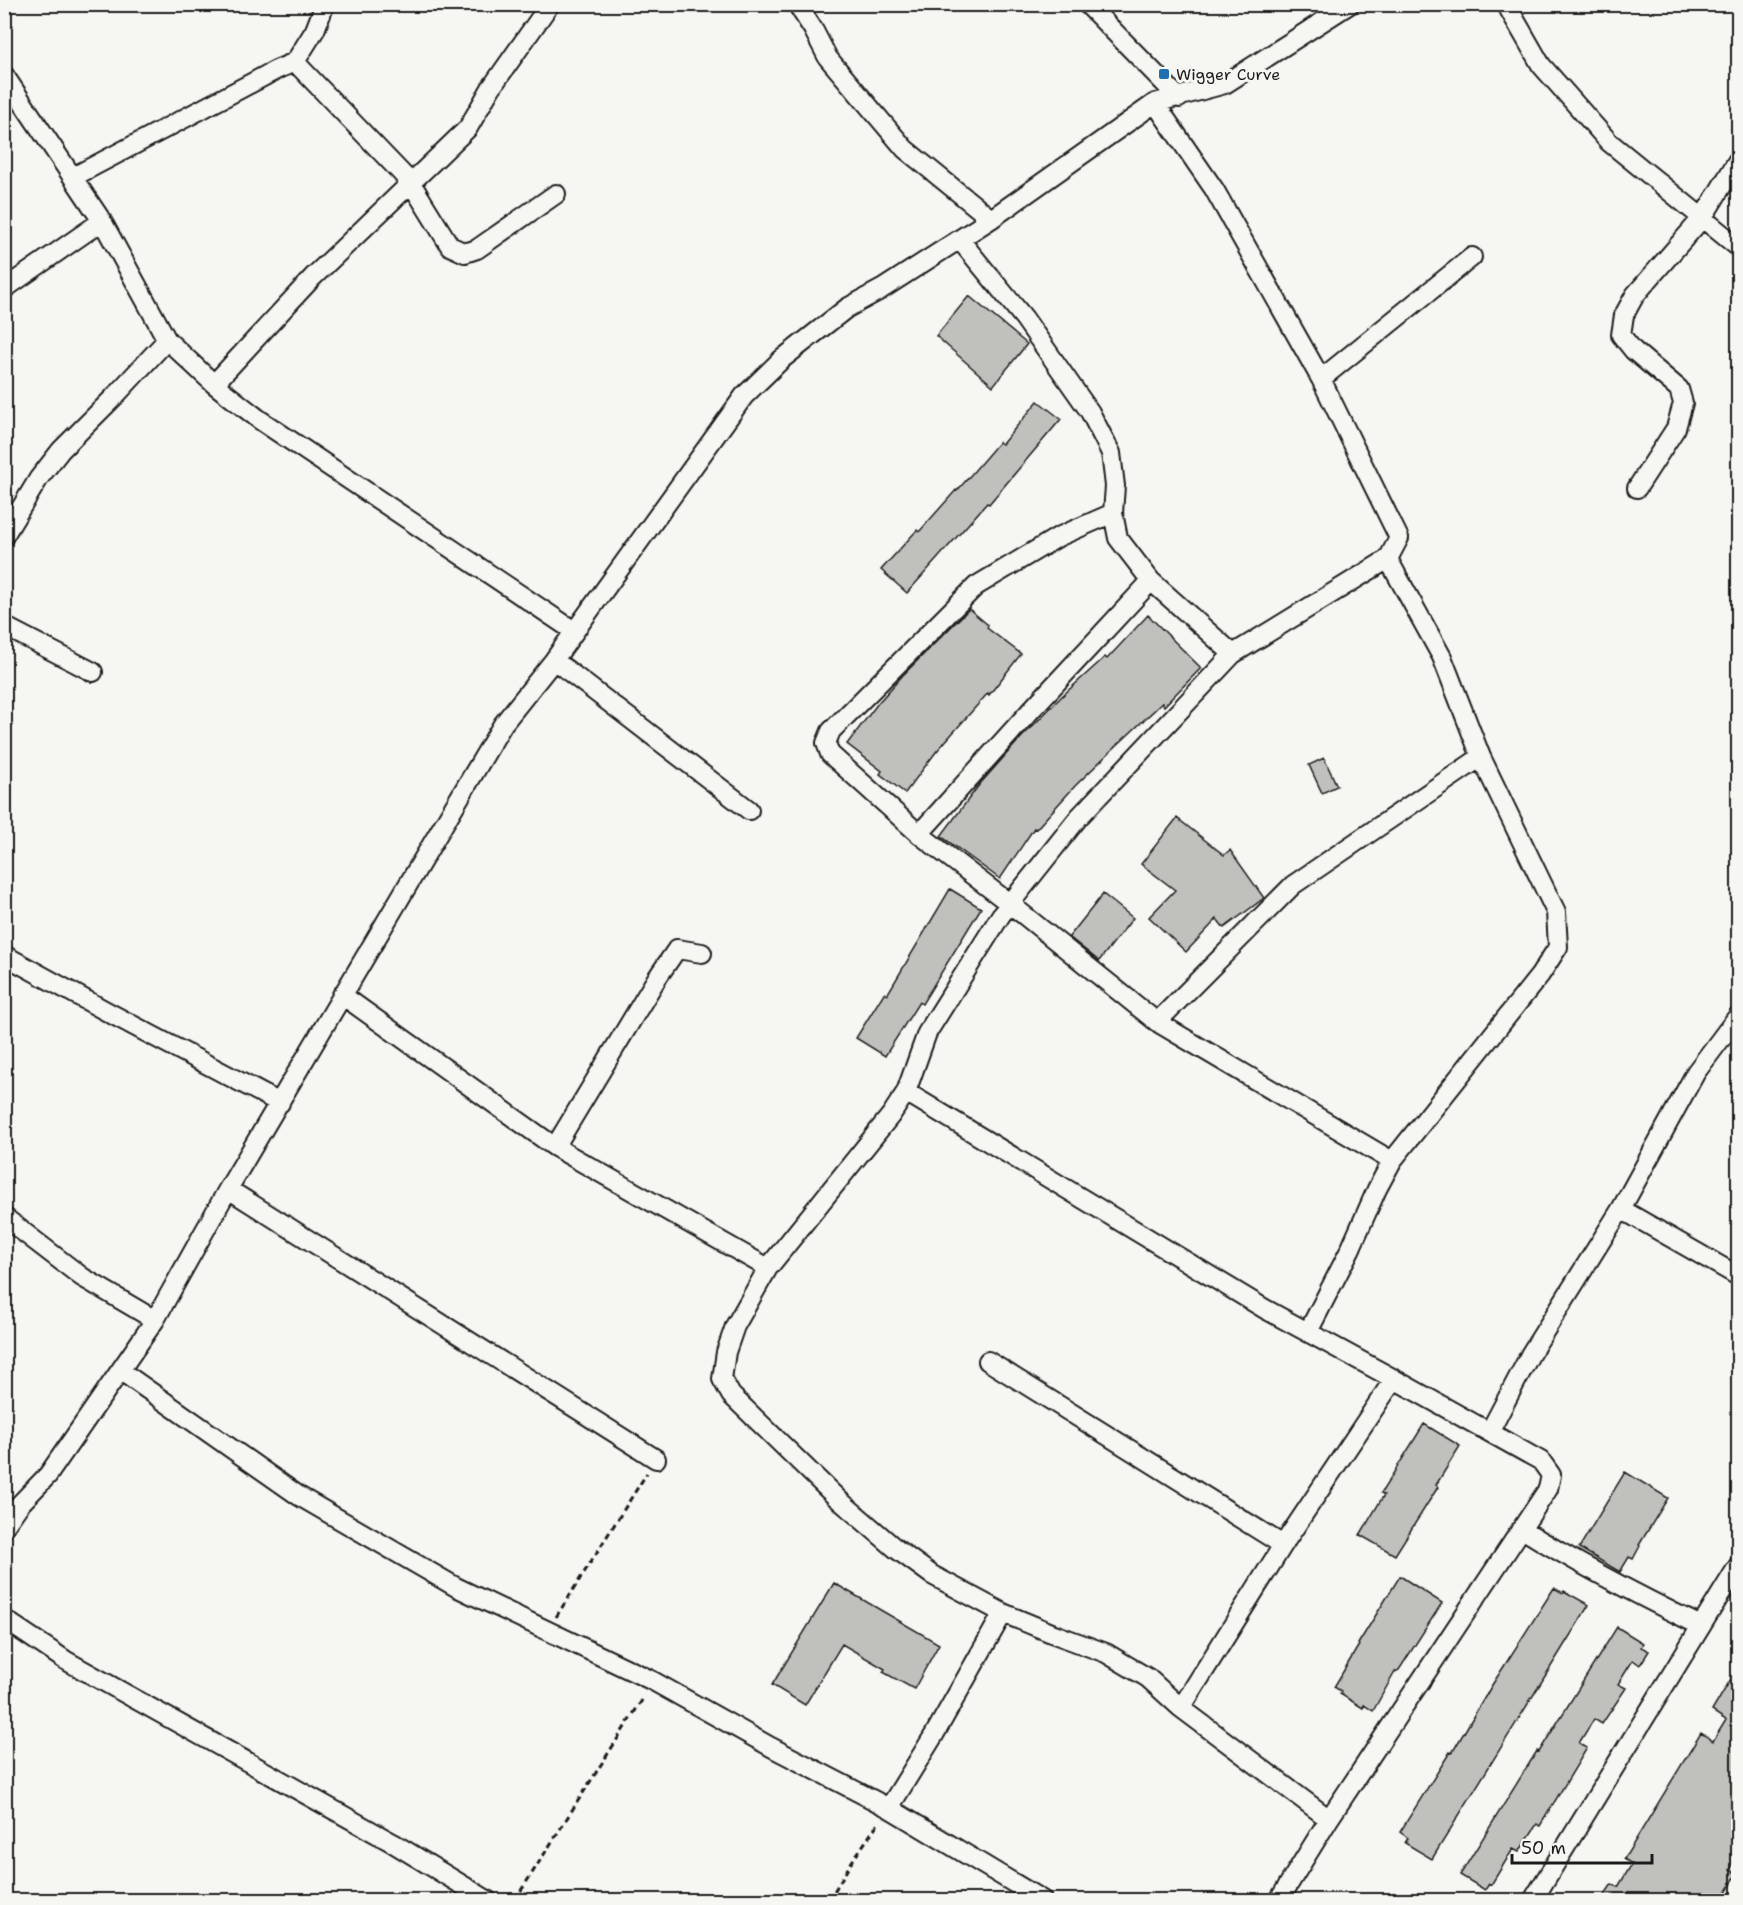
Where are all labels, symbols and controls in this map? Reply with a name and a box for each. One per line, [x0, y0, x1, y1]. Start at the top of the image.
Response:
place label: Wigger Curve [1176, 64, 1280, 85]
marker: Wigger Curve [1157, 67, 1171, 81]
scale bar [1512, 1827, 1652, 1865]
text: 50 m [1521, 1836, 1566, 1860]

